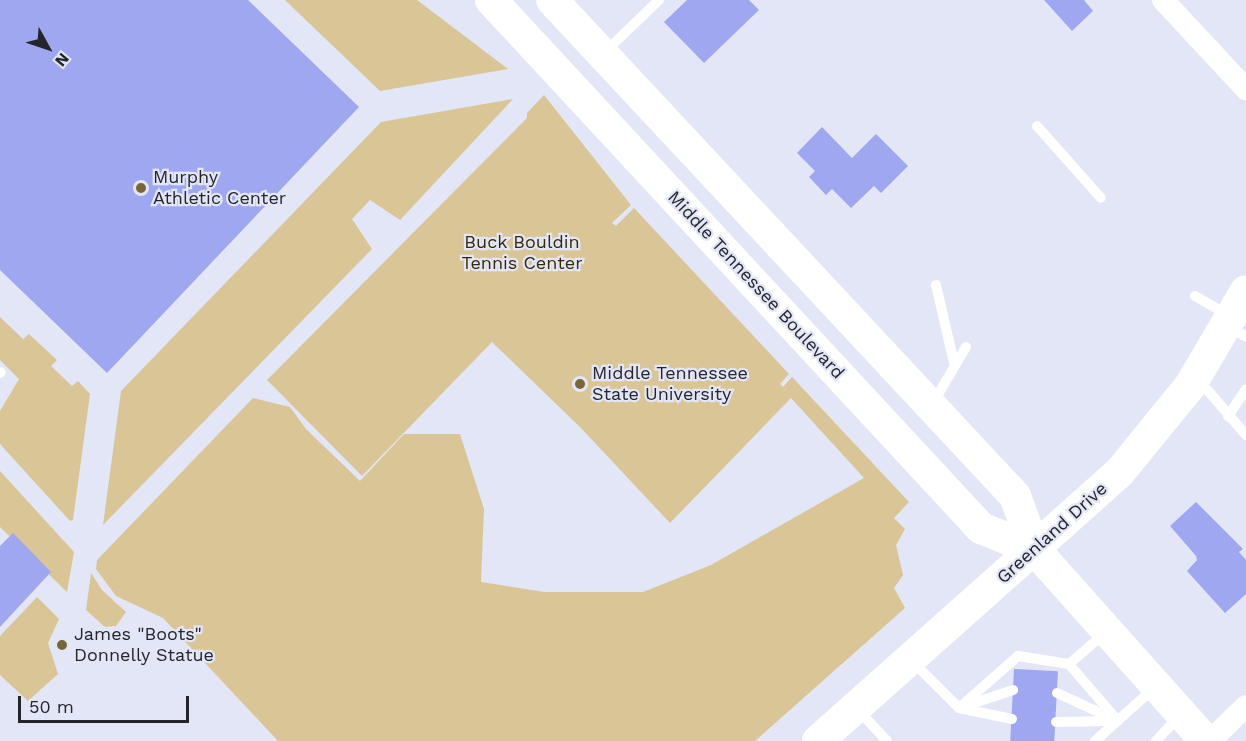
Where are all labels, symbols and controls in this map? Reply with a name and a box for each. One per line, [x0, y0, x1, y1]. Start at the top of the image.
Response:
north arrow [18, 18, 78, 78]
text: N [51, 49, 73, 71]
place label: Murphy Athletic Center [153, 167, 286, 210]
marker: Murphy Athletic Center [134, 181, 148, 195]
street label: Middle Tennessee Boulevard [663, 186, 849, 384]
park label: Buck Bouldin Tennis Center [462, 232, 582, 274]
place label: Middle Tennessee State University [592, 363, 748, 406]
marker: Middle Tennessee State University [573, 377, 587, 391]
street label: Greenland Drive [992, 478, 1112, 588]
place label: James "Boots" Donnelly Statue [74, 624, 214, 666]
marker: James "Boots" Donnelly Statue [55, 638, 69, 652]
scale bar [21, 684, 192, 722]
text: 50 m [29, 696, 74, 717]

